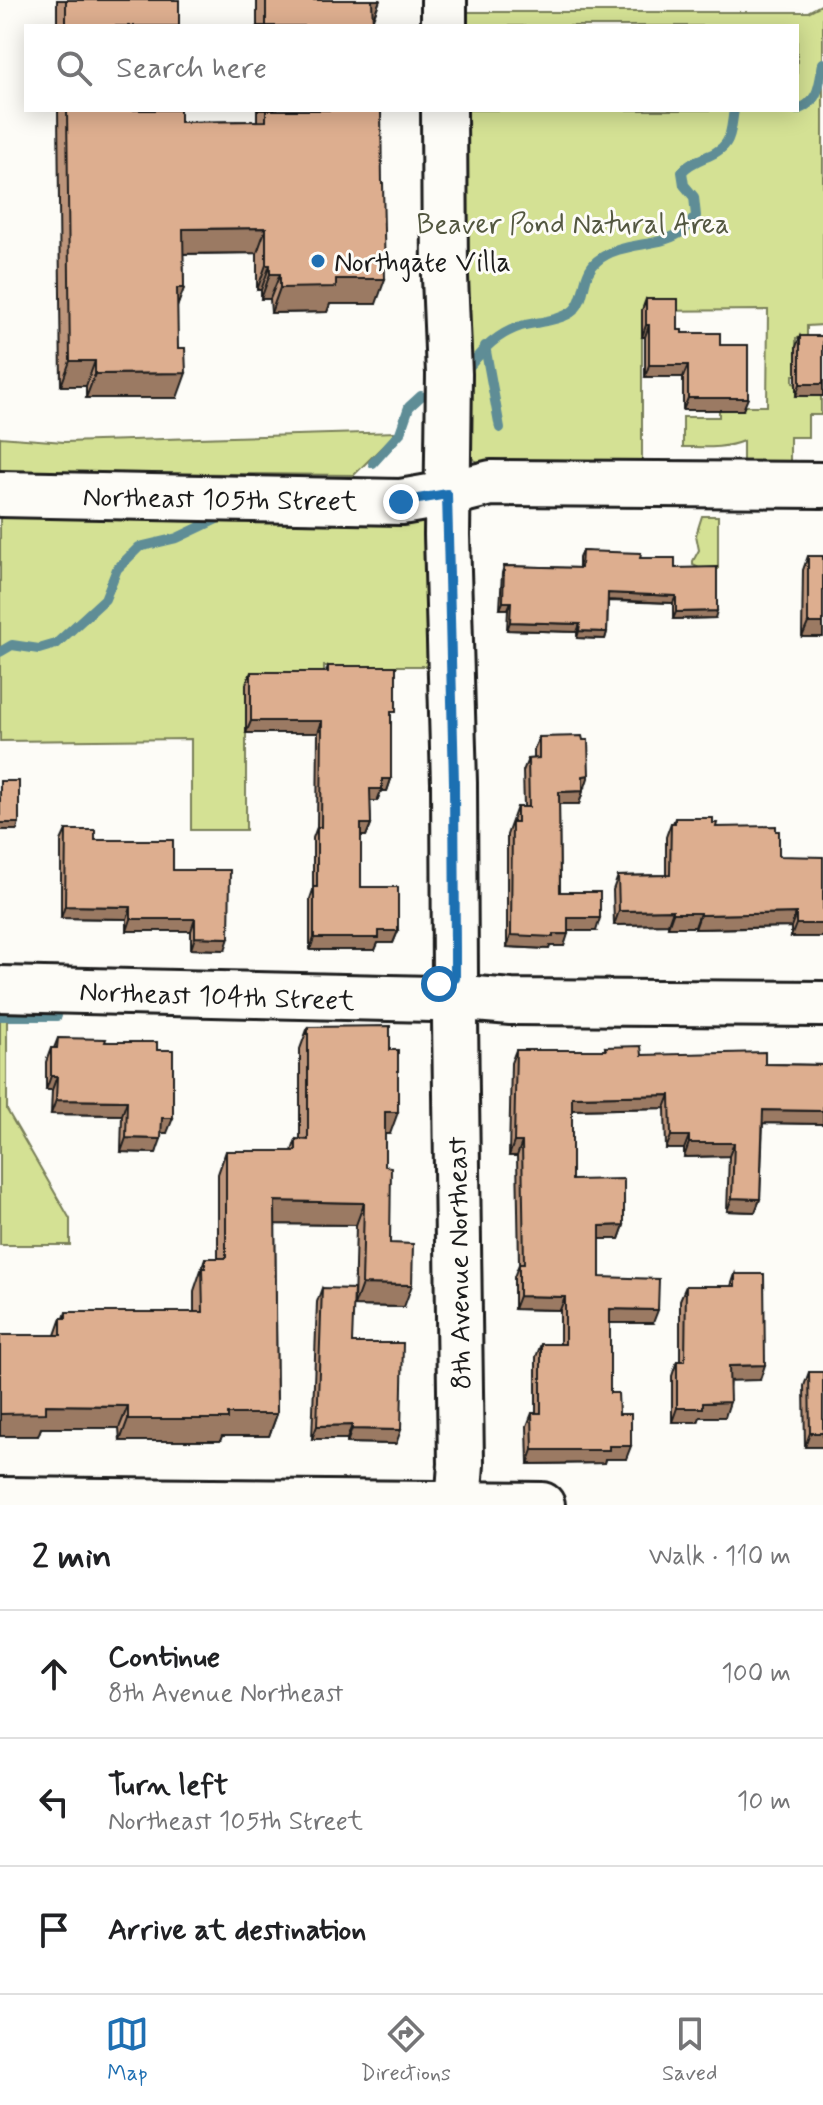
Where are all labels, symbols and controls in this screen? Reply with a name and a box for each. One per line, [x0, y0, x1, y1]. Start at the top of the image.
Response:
search box [24, 24, 799, 112]
icon: search [52, 46, 96, 90]
text: Search here [116, 49, 267, 88]
park label: Beaver Pond Natural Area [417, 207, 729, 244]
place label: Northgate Villa [334, 245, 511, 282]
marker: Northgate Villa [309, 252, 327, 270]
street label: Northeast 105th Street [82, 480, 358, 521]
route end [383, 484, 419, 520]
route start [421, 966, 457, 1002]
street label: Northeast 104th Street [78, 974, 356, 1021]
street label: 8th Avenue Northeast [440, 1135, 481, 1390]
text: 2 min [32, 1535, 112, 1580]
text: Walk · 110 m [649, 1540, 791, 1574]
text: Continue [108, 1638, 220, 1677]
icon: ahead [32, 1652, 76, 1696]
text: 100 m [721, 1657, 791, 1691]
text: 8th Avenue Northeast [108, 1677, 343, 1711]
text: Turn left [108, 1766, 228, 1805]
icon: left [32, 1780, 76, 1824]
text: 10 m [737, 1785, 791, 1819]
text: Northeast 105th Street [108, 1805, 363, 1839]
icon: arrive [32, 1908, 76, 1952]
text: Arrive at destination [108, 1911, 366, 1950]
tab: Map [105, 2012, 149, 2088]
tab: Directions [360, 2012, 451, 2088]
tab: Saved [662, 2012, 717, 2088]

